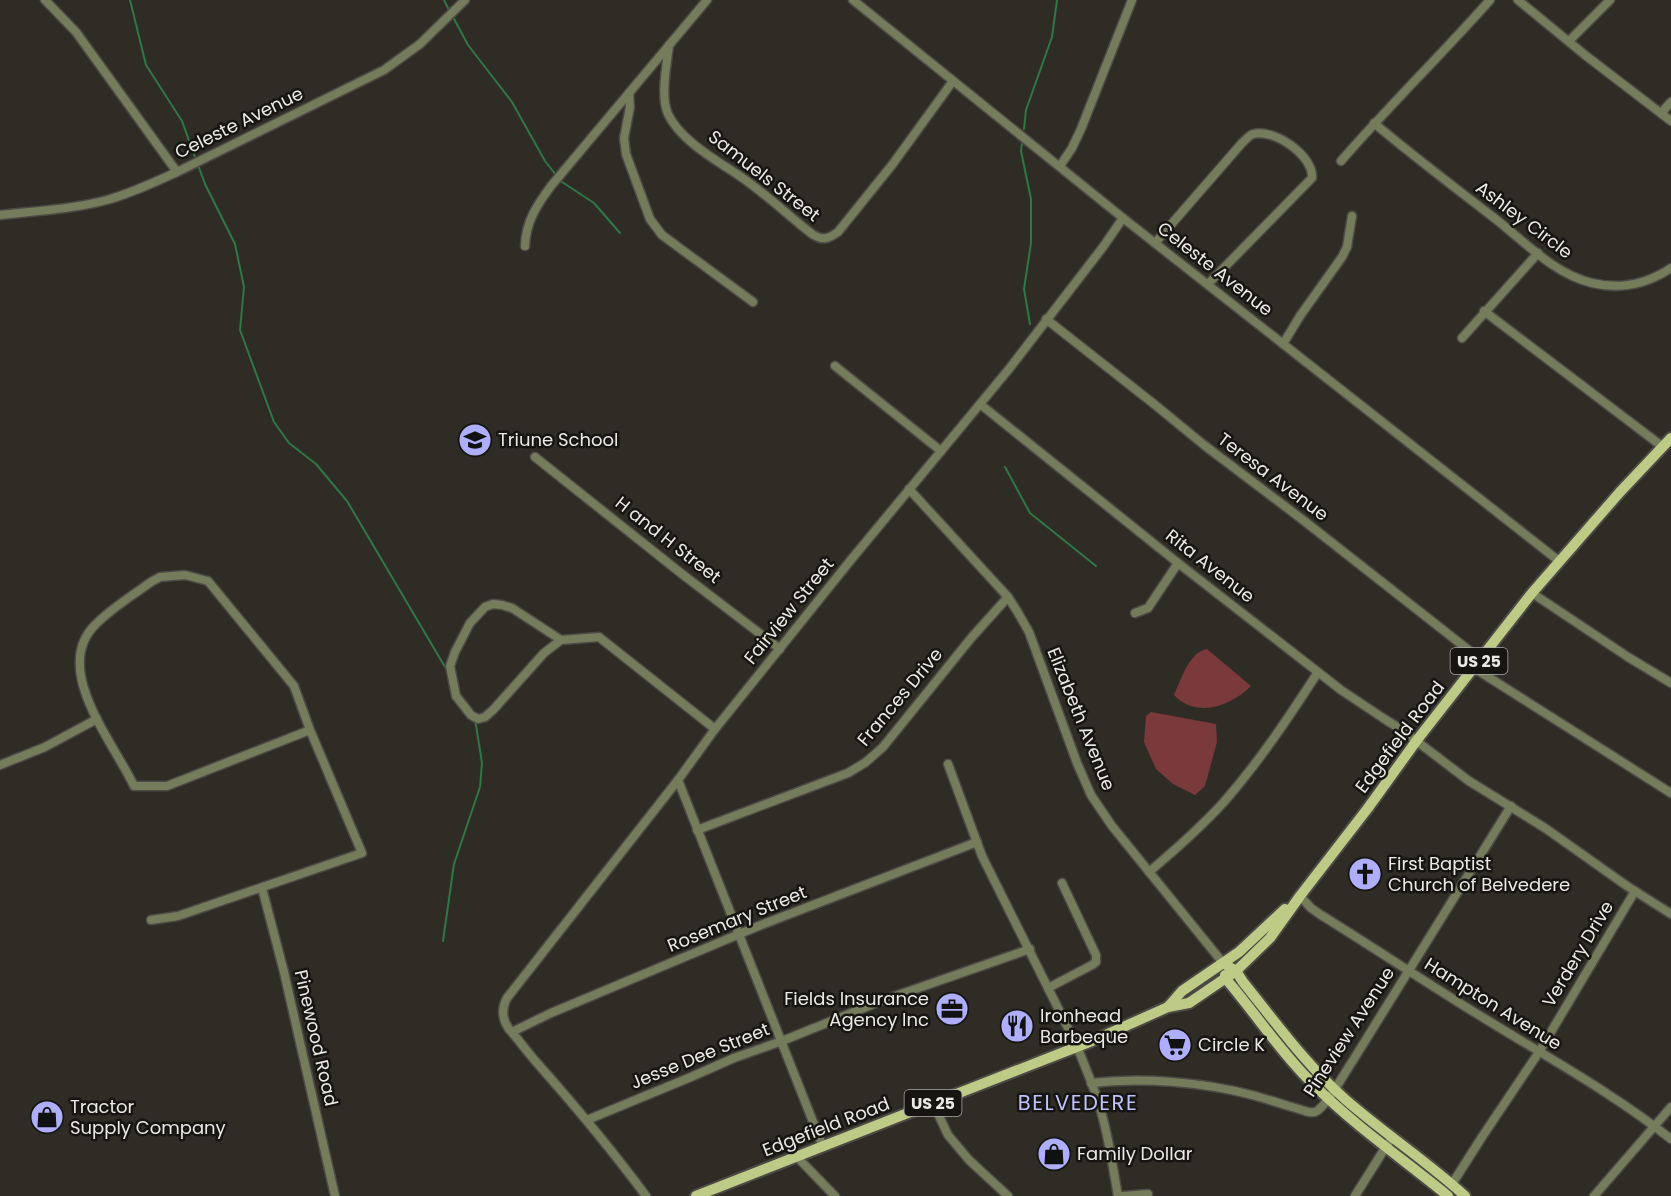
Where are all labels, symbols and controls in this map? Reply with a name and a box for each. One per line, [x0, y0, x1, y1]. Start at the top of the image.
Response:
street label: Celeste Avenue [170, 81, 307, 165]
street label: Samuels Street [703, 124, 825, 227]
street label: Ashley Circle [1471, 175, 1578, 264]
street label: Celeste Avenue [1152, 216, 1278, 322]
school or university icon: Triune School [457, 422, 493, 458]
place label: Triune School [498, 427, 618, 452]
street label: Teresa Avenue [1213, 427, 1334, 527]
street label: H and H Street [610, 490, 726, 589]
street label: Rita Avenue [1161, 523, 1260, 608]
street label: Fairview Street [738, 552, 839, 669]
street label: Frances Drive [851, 642, 948, 751]
street label: Elizabeth Avenue [1041, 644, 1122, 794]
road number: US 25 [1450, 648, 1508, 674]
street label: Edgefield Road [1349, 675, 1450, 798]
place label: First Baptist Church of Belvedere [1388, 851, 1570, 897]
church icon: First Baptist Church of Belvedere [1347, 856, 1383, 892]
street label: Rosemary Street [663, 879, 810, 958]
street label: Verdery Drive [1536, 896, 1619, 1012]
street label: Hampton Avenue [1420, 951, 1567, 1056]
street label: Pineview Avenue [1297, 962, 1400, 1102]
street label: Pinewood Road [289, 967, 344, 1108]
place label: Fields Insurance Agency Inc [784, 986, 929, 1032]
office icon: Fields Insurance Agency Inc [934, 991, 970, 1027]
place label: Ironhead Barbeque [1040, 1003, 1128, 1049]
restaurant icon: Ironhead Barbeque [999, 1008, 1035, 1044]
street label: Jesse Dee Street [627, 1016, 773, 1095]
supermarket icon: Circle K [1157, 1027, 1193, 1063]
place label: Circle K [1198, 1032, 1265, 1057]
district label: BELVEDERE [1018, 1088, 1138, 1117]
road number: US 25 [904, 1090, 962, 1116]
street label: Edgefield Road [759, 1091, 893, 1162]
place label: Tractor Supply Company [70, 1094, 226, 1140]
shop icon: Tractor Supply Company [29, 1099, 65, 1135]
shop icon: Family Dollar [1036, 1136, 1072, 1172]
place label: Family Dollar [1077, 1141, 1193, 1166]

